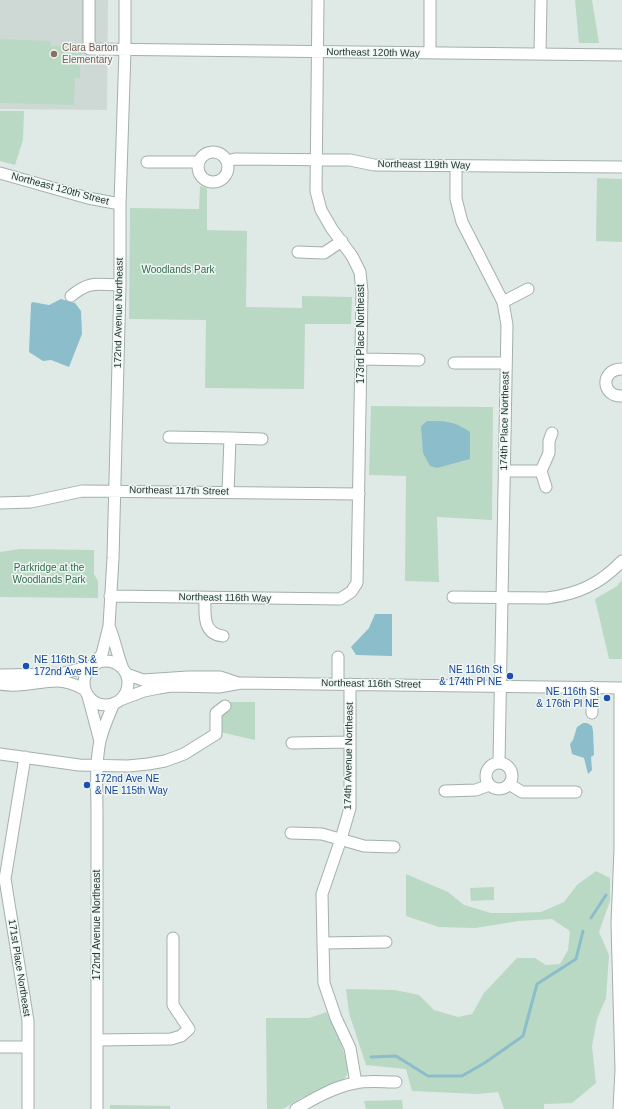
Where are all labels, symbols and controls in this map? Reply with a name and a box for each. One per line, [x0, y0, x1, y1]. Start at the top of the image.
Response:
place label: Clara Barton Elementary [62, 42, 118, 66]
street label: Northeast 120th Way [326, 46, 420, 60]
marker: Clara Barton Elementary [49, 49, 59, 59]
street label: Northeast 119th Way [377, 158, 471, 172]
street label: Northeast 120th Street [10, 170, 110, 208]
street label: 172nd Avenue Northeast [112, 258, 126, 368]
park label: Woodlands Park [141, 264, 215, 276]
street label: 173rd Place Northeast [355, 284, 367, 384]
street label: 174th Place Northeast [498, 371, 512, 471]
street label: Northeast 117th Street [129, 484, 229, 498]
park label: Parkridge at the Woodlands Park [12, 562, 86, 586]
street label: Northeast 116th Way [178, 591, 272, 605]
place label: NE 116th St & 172nd Ave NE [34, 654, 98, 678]
marker: NE 116th St & 172nd Ave NE [21, 661, 31, 671]
place label: NE 116th St & 174th Pl NE [439, 664, 502, 688]
marker: NE 116th St & 174th Pl NE [505, 671, 515, 681]
street label: Northeast 116th Street [321, 677, 421, 691]
place label: NE 116th St & 176th Pl NE [536, 686, 599, 710]
marker: NE 116th St & 176th Pl NE [602, 693, 612, 703]
street label: 174th Avenue Northeast [342, 702, 356, 810]
place label: 172nd Ave NE & NE 115th Way [95, 773, 168, 796]
marker: 172nd Ave NE & NE 115th Way [82, 780, 92, 790]
street label: 172nd Avenue Northeast [91, 870, 103, 980]
street label: 171st Place Northeast [5, 918, 33, 1018]

